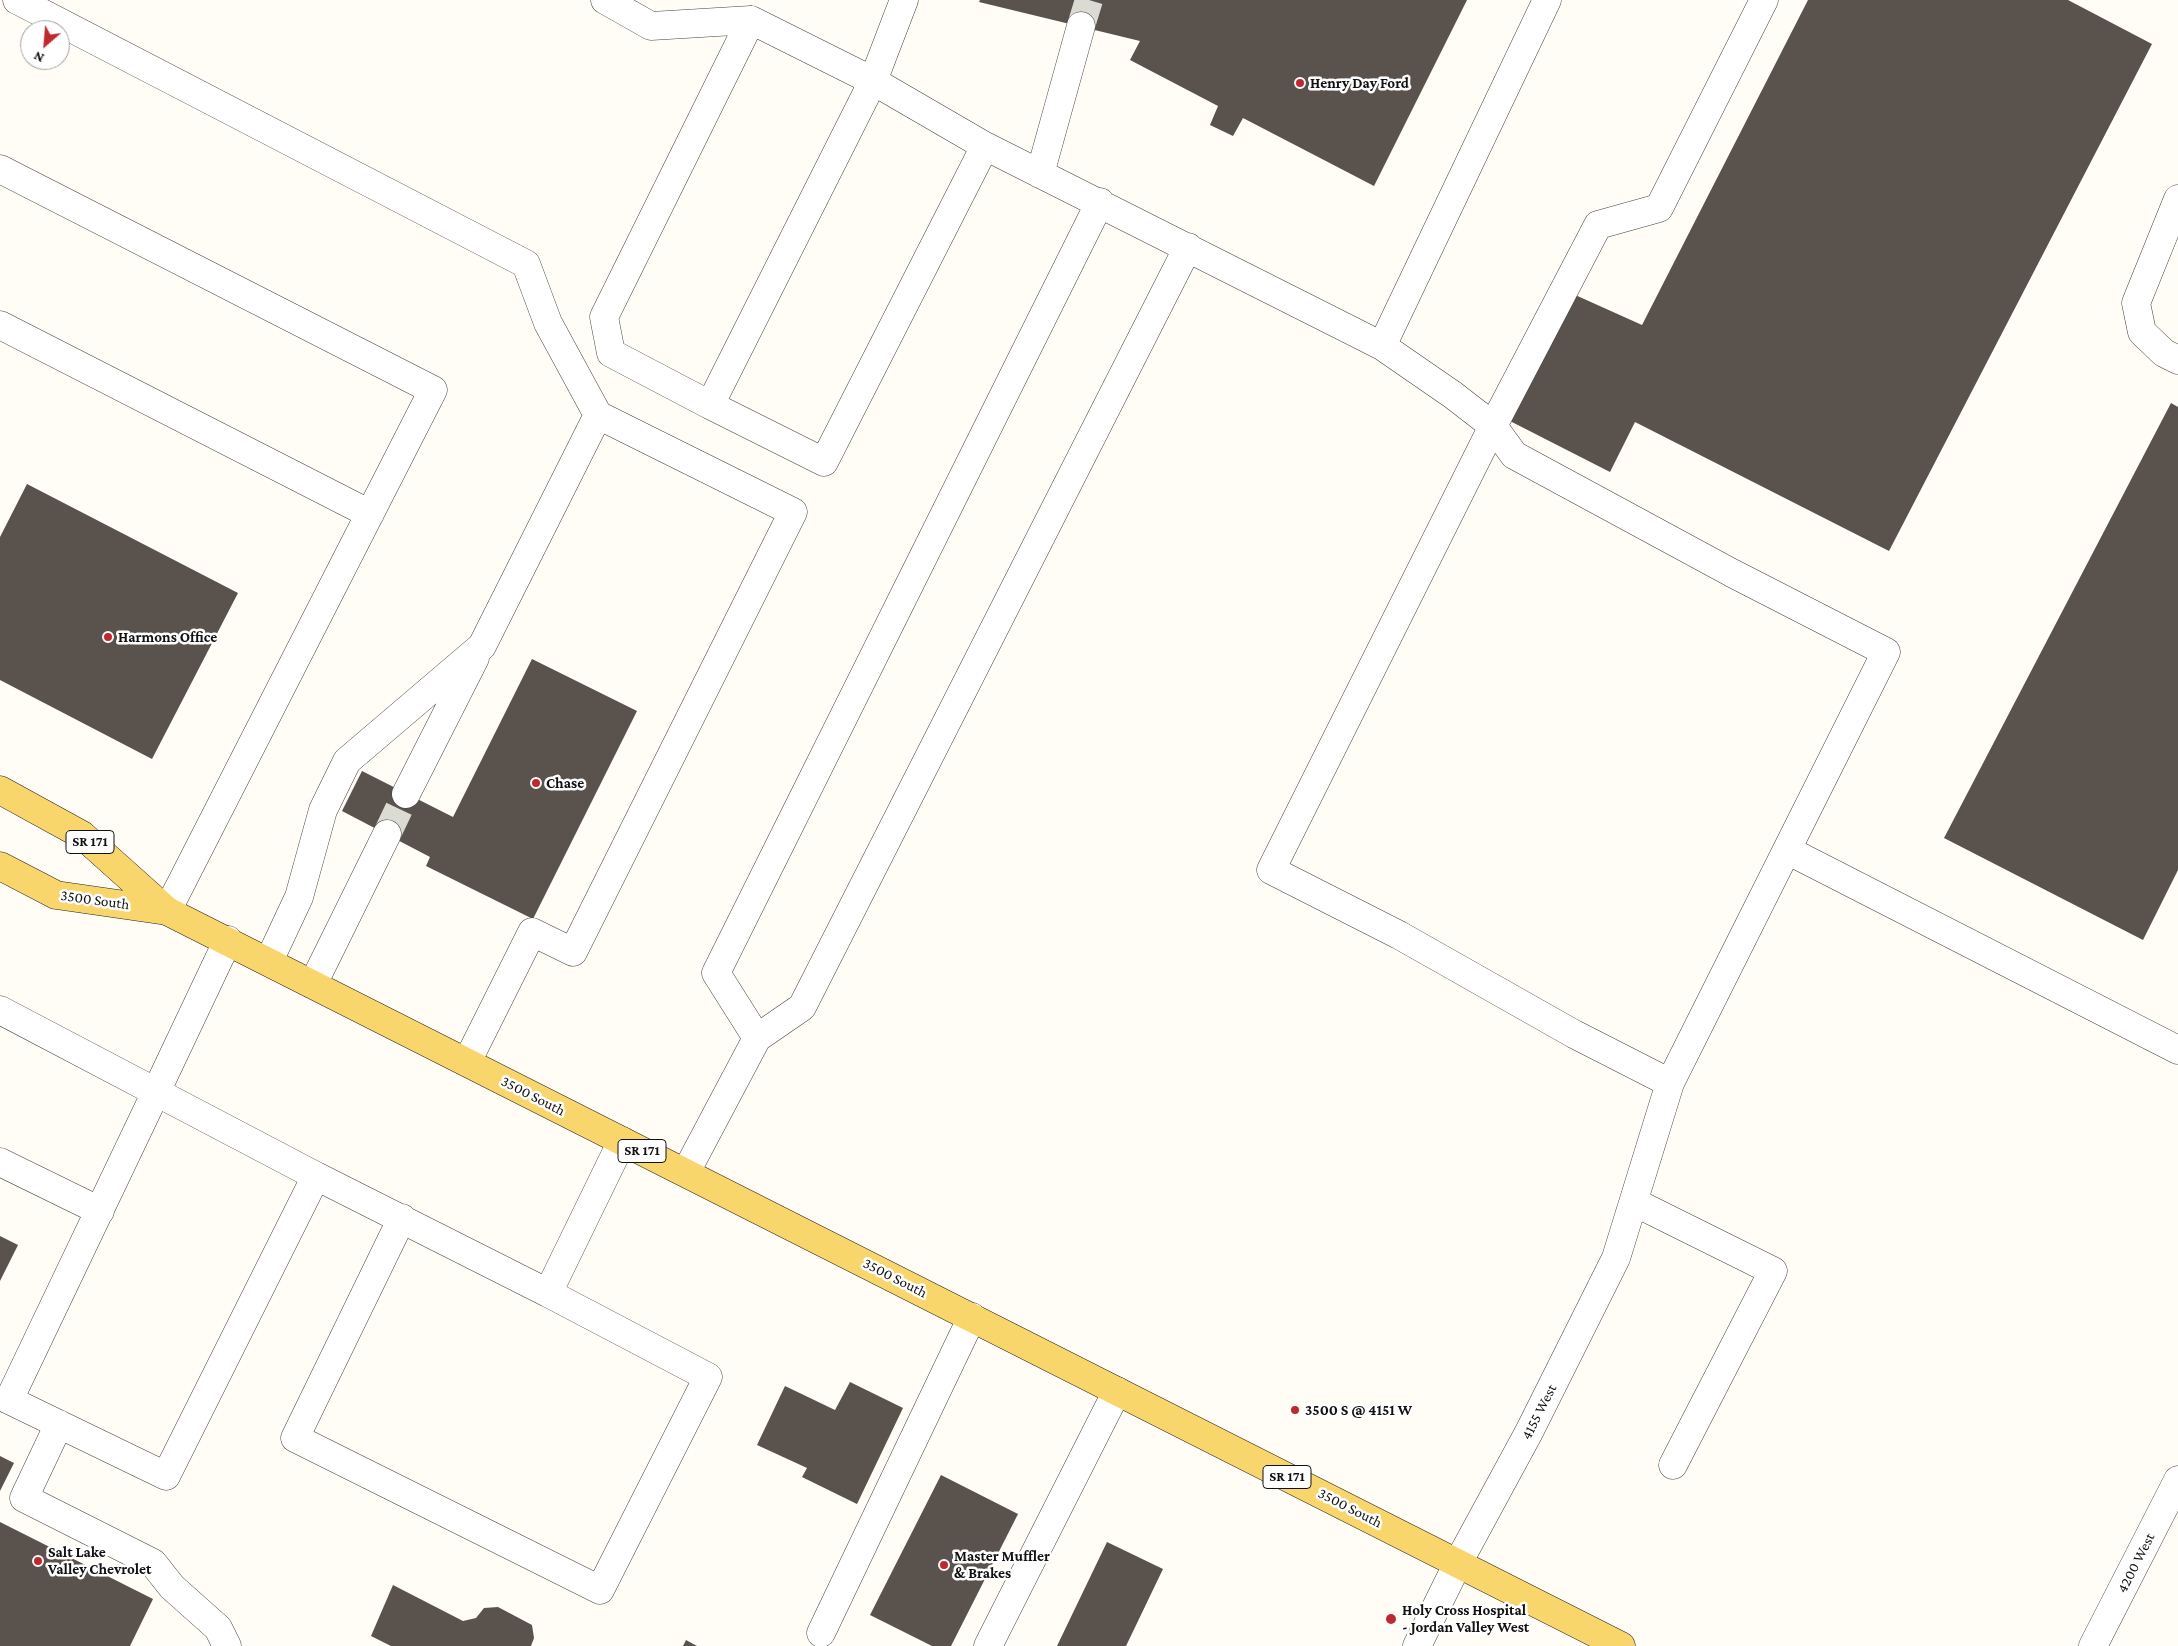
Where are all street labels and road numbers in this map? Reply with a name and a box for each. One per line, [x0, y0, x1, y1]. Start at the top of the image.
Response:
road number: SR 171 [66, 830, 114, 854]
street label: 3500 South [59, 886, 131, 914]
street label: 3500 South [498, 1072, 568, 1120]
road number: SR 171 [618, 1140, 666, 1162]
street label: 3500 South [860, 1254, 930, 1302]
street label: 4155 West [1517, 1381, 1561, 1443]
road number: SR 171 [1263, 1465, 1311, 1488]
street label: 3500 South [1315, 1484, 1385, 1532]
street label: 4200 West [2113, 1530, 2159, 1596]

